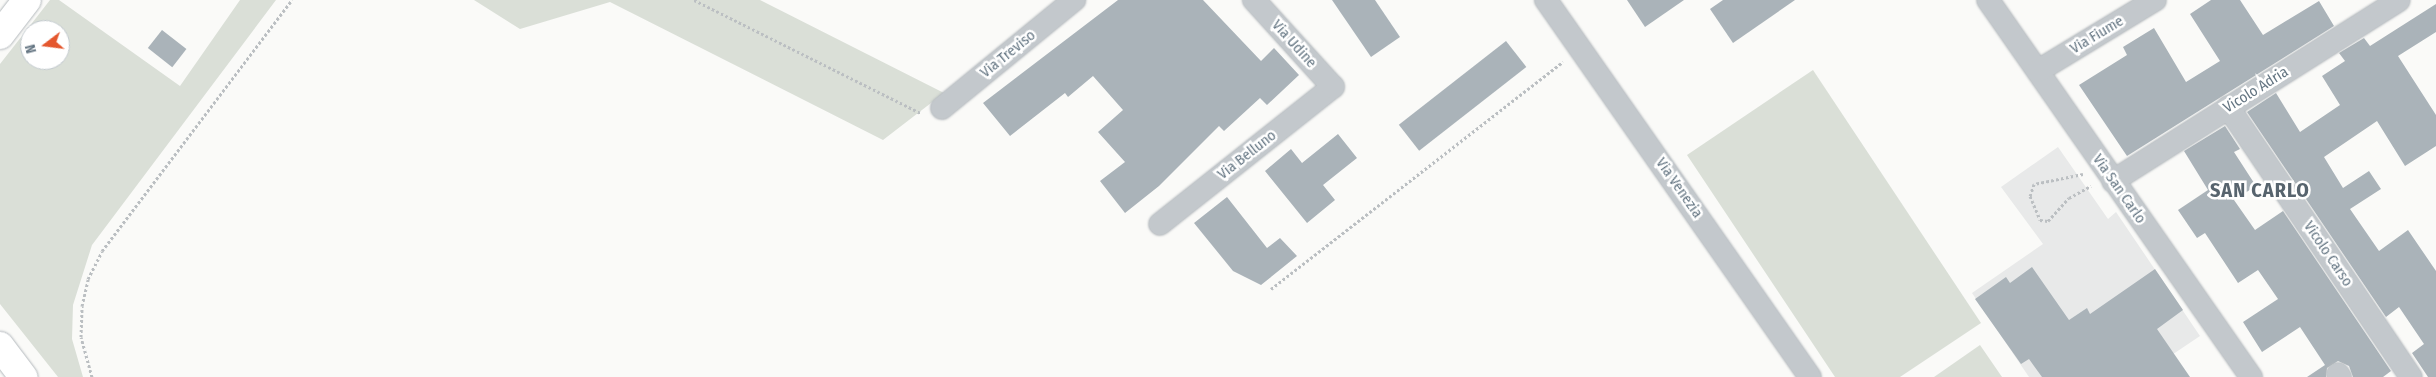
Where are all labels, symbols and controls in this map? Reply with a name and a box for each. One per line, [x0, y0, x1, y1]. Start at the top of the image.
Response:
street label: Via Fiume [2067, 12, 2127, 58]
street label: Via Udine [1268, 16, 1320, 72]
north arrow [20, 20, 70, 70]
street label: Via Treviso [977, 26, 1039, 82]
text: N [22, 43, 40, 55]
street label: Vicolo Adria [2220, 63, 2292, 117]
street label: Via Belluno [1214, 127, 1280, 183]
street label: Via San Carlo [2089, 151, 2149, 227]
street label: Via Venezia [1652, 154, 1706, 222]
district label: SAN CARLO [2209, 178, 2311, 202]
street label: Vicolo Carso [2300, 218, 2356, 290]

